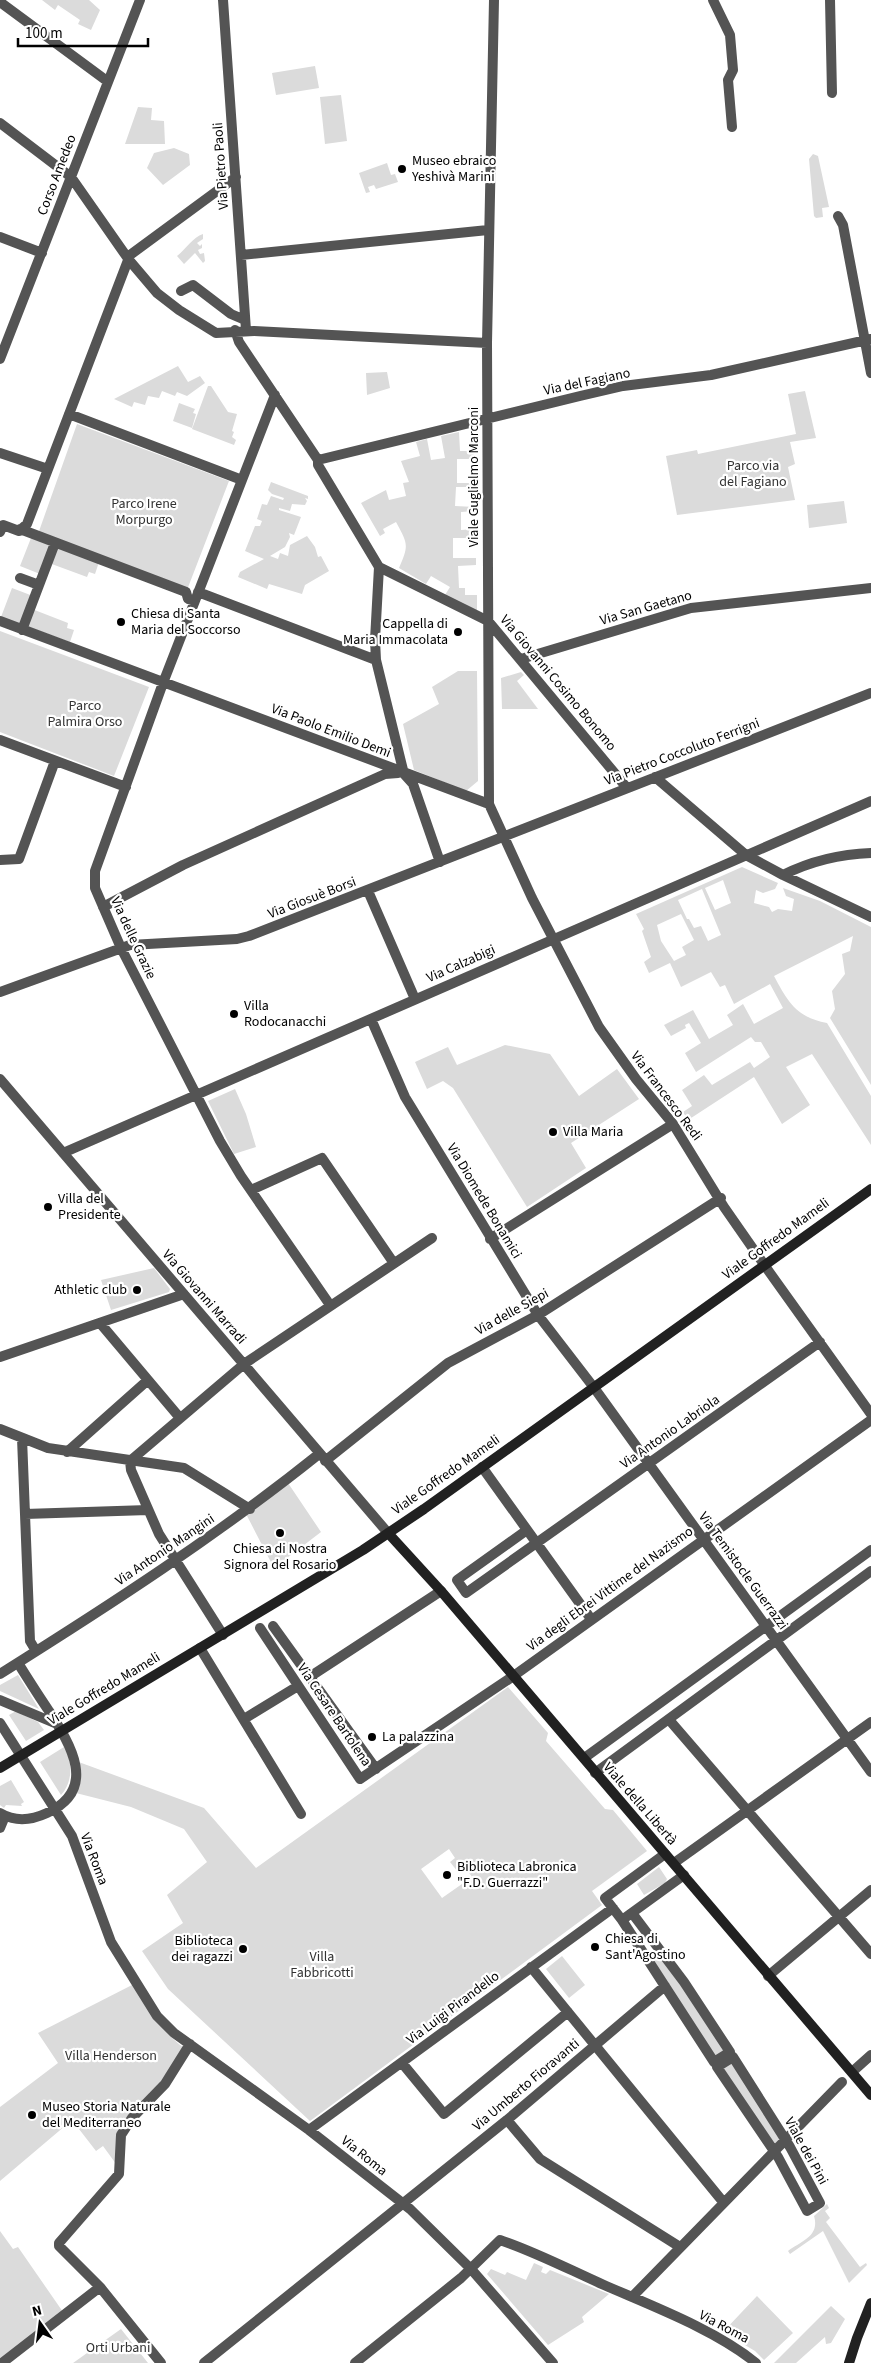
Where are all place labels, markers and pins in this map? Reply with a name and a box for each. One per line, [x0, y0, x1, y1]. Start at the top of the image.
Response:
place label: Museo ebraico Yeshivà Marini [411, 151, 496, 187]
marker: Museo ebraico Yeshivà Marini [396, 163, 408, 175]
place label: Chiesa di Santa Maria del Soccorso [131, 604, 241, 640]
place label: Cappella di Maria Immacolata [343, 614, 448, 650]
marker: Chiesa di Santa Maria del Soccorso [115, 616, 127, 628]
marker: Cappella di Maria Immacolata [452, 626, 464, 638]
place label: Villa Rodocanacchi [244, 996, 326, 1032]
marker: Villa Rodocanacchi [228, 1008, 240, 1020]
place label: Villa Maria [563, 1122, 623, 1142]
marker: Villa Maria [547, 1126, 559, 1138]
place label: Villa del Presidente [58, 1189, 121, 1225]
marker: Villa del Presidente [42, 1201, 54, 1213]
place label: Athletic club [54, 1280, 127, 1300]
marker: Athletic club [131, 1284, 143, 1296]
marker: Chiesa di Nostra Signora del Rosario [274, 1527, 286, 1539]
place label: Chiesa di Nostra Signora del Rosario [224, 1539, 336, 1575]
place label: La palazzina [382, 1727, 454, 1747]
marker: La palazzina [366, 1731, 378, 1743]
place label: Biblioteca Labronica "F.D. Guerrazzi" [457, 1857, 577, 1893]
marker: Biblioteca Labronica "F.D. Guerrazzi" [441, 1869, 453, 1881]
place label: Chiesa di Sant'Agostino [605, 1929, 686, 1965]
place label: Biblioteca dei ragazzi [171, 1931, 233, 1967]
marker: Chiesa di Sant'Agostino [589, 1941, 601, 1953]
marker: Biblioteca dei ragazzi [237, 1943, 249, 1955]
place label: Museo Storia Naturale del Mediterraneo [42, 2097, 171, 2133]
marker: Museo Storia Naturale del Mediterraneo [26, 2109, 38, 2121]

